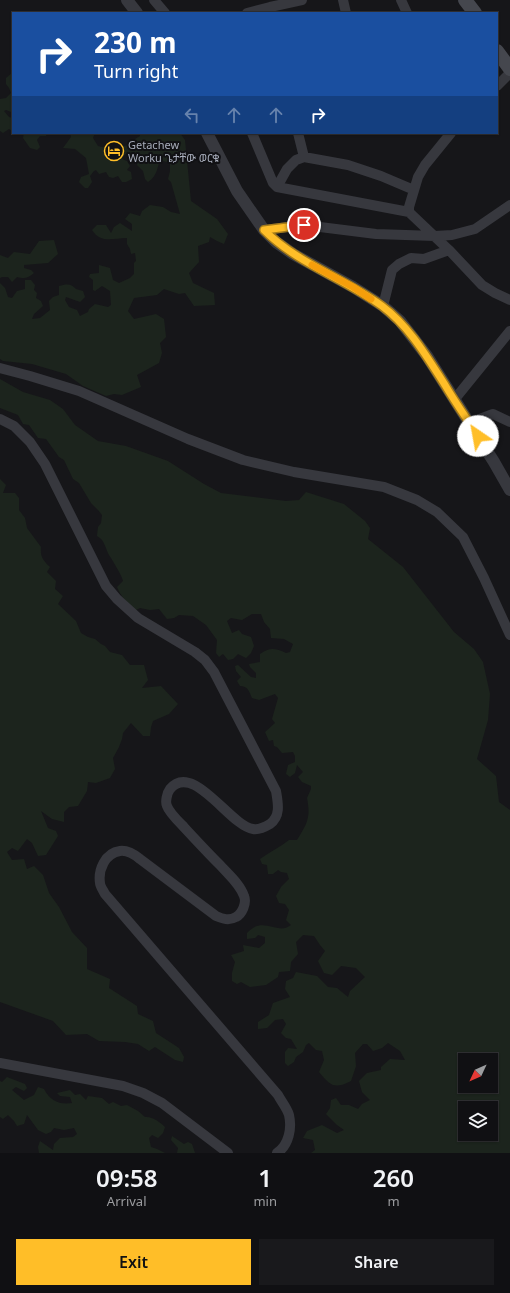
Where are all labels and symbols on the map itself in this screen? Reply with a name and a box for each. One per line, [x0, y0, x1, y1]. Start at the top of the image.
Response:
place label: Getachew Worku ጌታቸው ወርቁ [128, 137, 219, 165]
hotel icon: Getachew Worku ጌታቸው ወርቁ [103, 140, 125, 162]
pin [287, 208, 321, 242]
position arrow [457, 415, 499, 457]
north arrow [458, 1053, 498, 1093]

